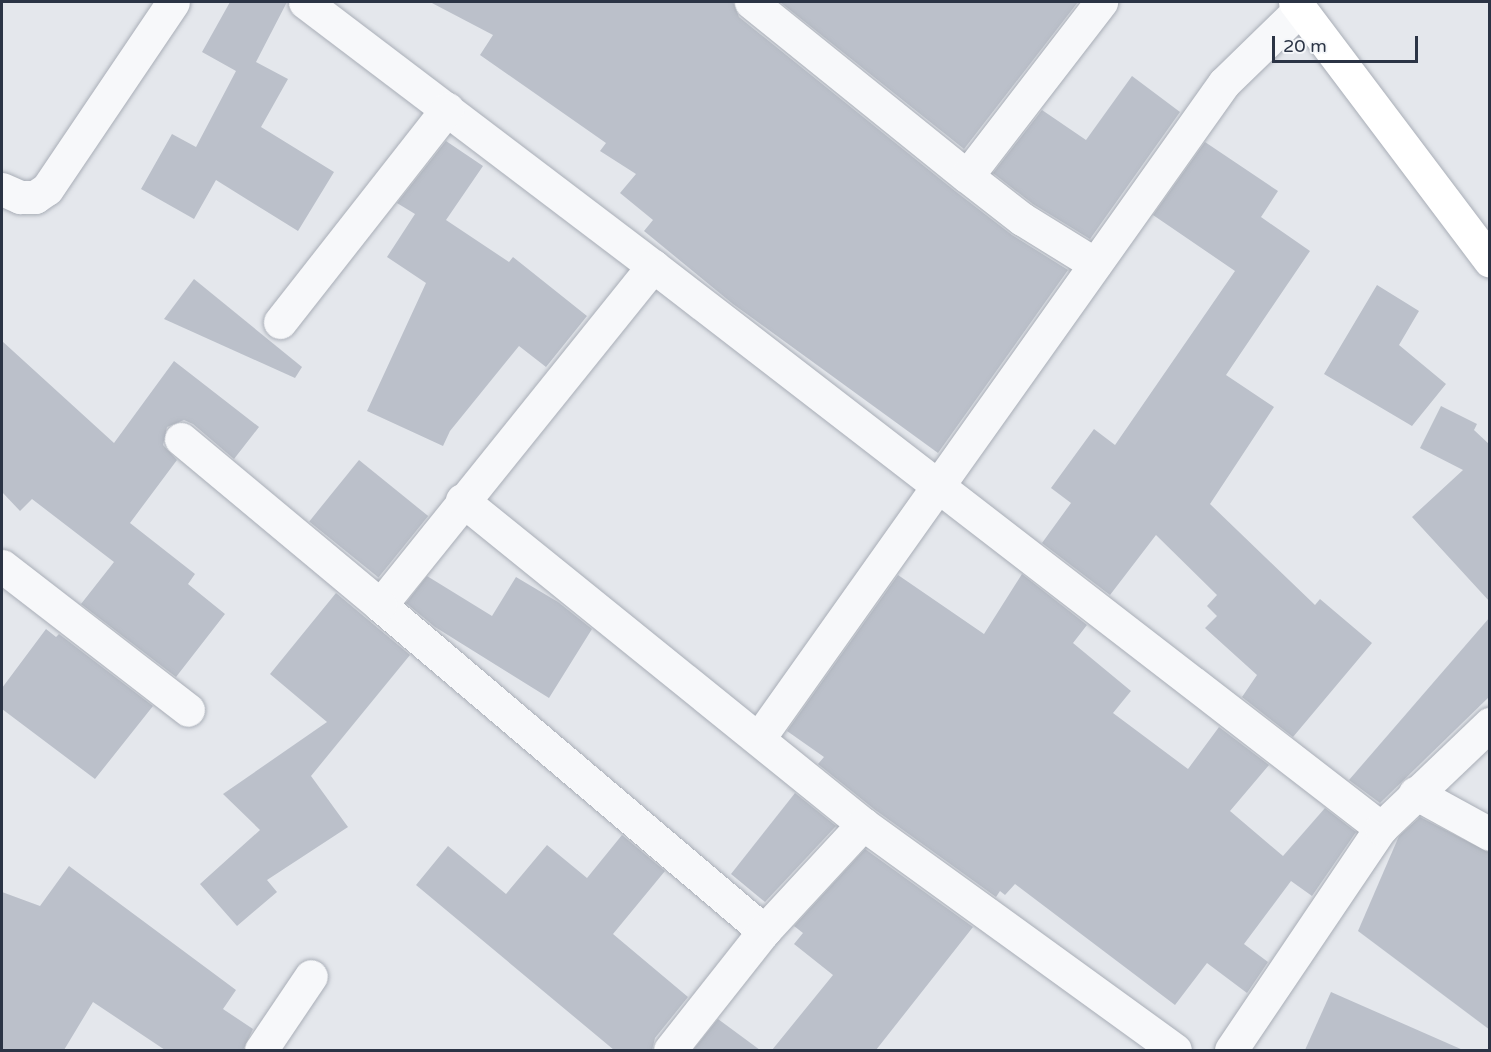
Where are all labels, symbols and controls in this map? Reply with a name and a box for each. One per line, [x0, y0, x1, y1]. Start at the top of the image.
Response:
scale bar [1275, 24, 1420, 62]
text: 20 m [1283, 35, 1327, 57]

